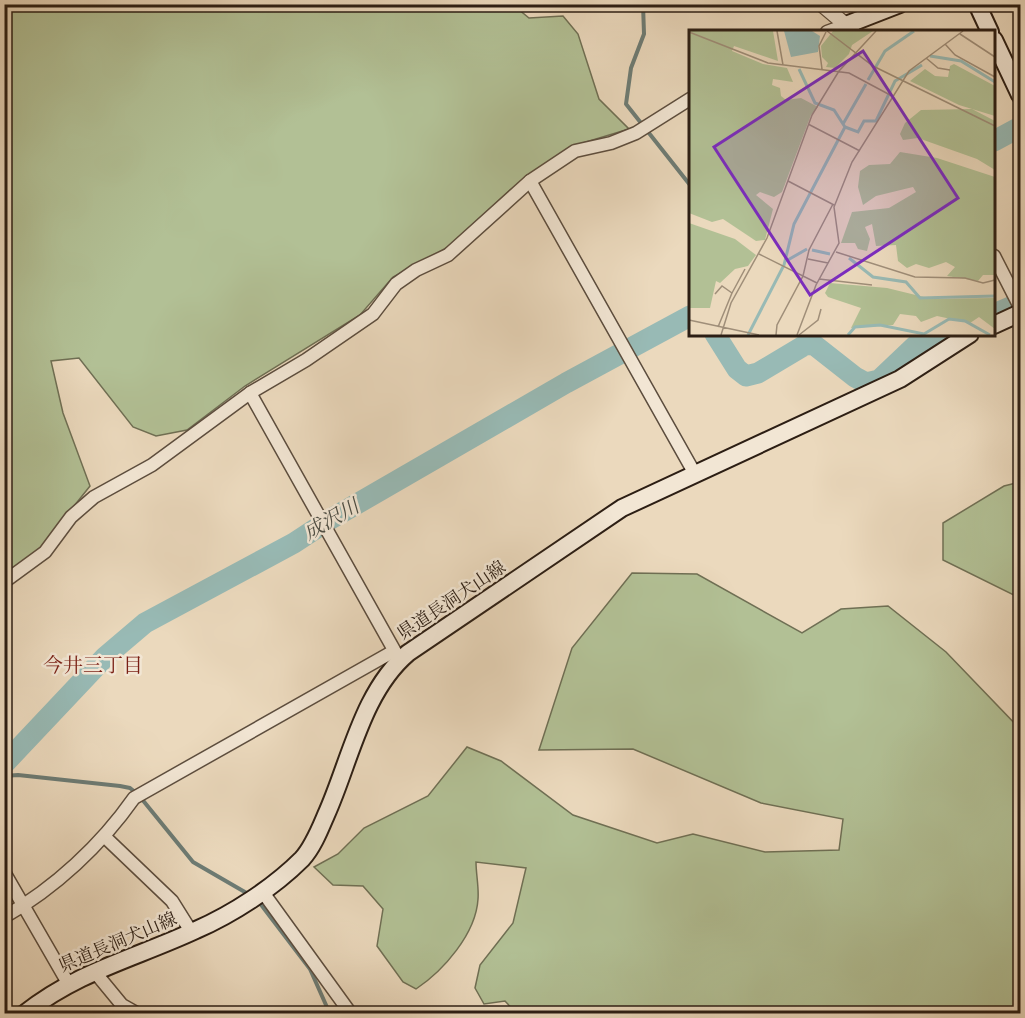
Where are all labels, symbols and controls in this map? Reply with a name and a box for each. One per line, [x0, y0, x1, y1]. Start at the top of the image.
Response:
inset map [689, 30, 995, 336]
water label: 成沢川 [300, 495, 365, 545]
street label: 県道長洞犬山線 [394, 557, 509, 644]
district label: 今井三丁目 [43, 654, 143, 677]
street label: 県道長洞犬山線 [56, 908, 180, 976]

